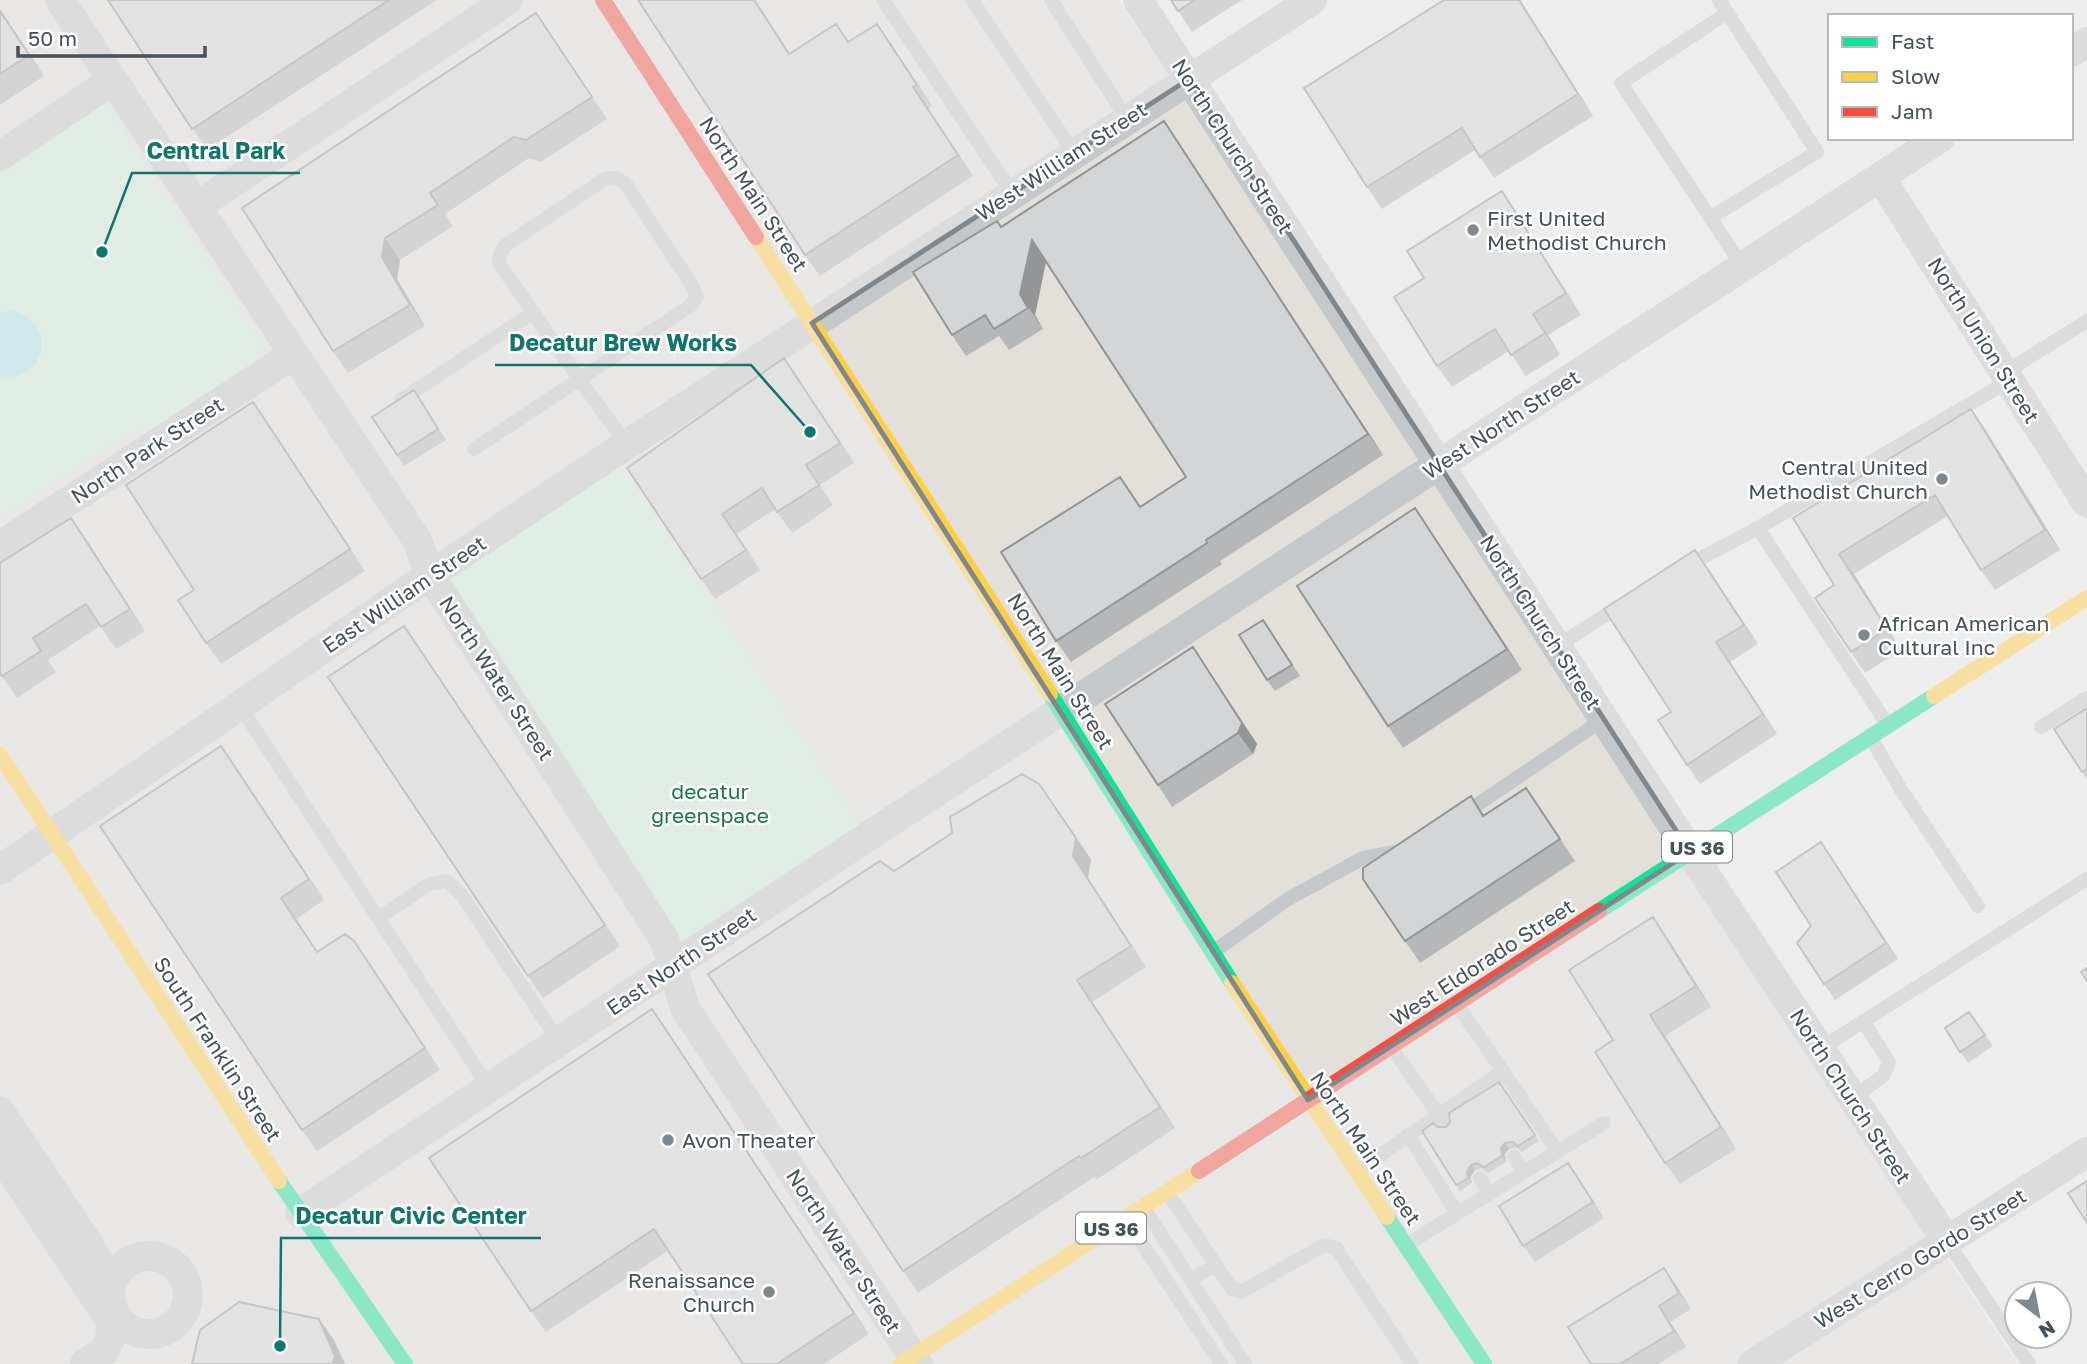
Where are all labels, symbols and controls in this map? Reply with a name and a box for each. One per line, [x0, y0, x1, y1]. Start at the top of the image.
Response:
scale bar [18, 14, 205, 58]
legend [1828, 14, 2073, 140]
text: 50 m [28, 25, 77, 51]
text: Fast [1891, 28, 1934, 54]
street label: North Church Street [1167, 54, 1299, 238]
text: Slow [1891, 63, 1940, 89]
street label: West William Street [970, 96, 1152, 226]
text: Jam [1891, 98, 1933, 124]
street label: North Main Street [694, 112, 814, 276]
callout: Central Park [132, 129, 300, 173]
text: Central Park [146, 136, 286, 164]
place label: First United Methodist Church [1487, 205, 1667, 255]
marker: First United Methodist Church [1465, 222, 1481, 238]
street label: North Union Street [1922, 252, 2046, 428]
callout: Decatur Brew Works [495, 321, 751, 365]
text: Decatur Brew Works [509, 328, 737, 356]
street label: West North Street [1418, 363, 1584, 485]
street label: North Park Street [66, 391, 228, 509]
place label: Central United Methodist Church [1748, 454, 1928, 504]
marker: Central United Methodist Church [1934, 471, 1950, 487]
street label: East William Street [317, 530, 491, 658]
street label: North Church Street [1475, 530, 1607, 714]
street label: North Main Street [1002, 588, 1120, 754]
street label: North Water Street [434, 591, 560, 765]
place label: African American Cultural Inc [1878, 610, 2050, 660]
marker: African American Cultural Inc [1856, 627, 1872, 643]
park label: decatur greenspace [651, 778, 769, 828]
road number: US 36 [1662, 832, 1732, 862]
street label: West Eldorado Street [1385, 893, 1579, 1031]
street label: East North Street [601, 901, 761, 1021]
street label: South Franklin Street [149, 952, 287, 1146]
street label: North Church Street [1785, 1004, 1917, 1188]
street label: North Main Street [1305, 1066, 1427, 1230]
place label: Avon Theater [682, 1127, 815, 1153]
marker: Avon Theater [660, 1132, 676, 1148]
street label: North Water Street [781, 1164, 907, 1338]
street label: West Cerro Gordo Street [1809, 1182, 2031, 1334]
callout: Decatur Civic Center [281, 1194, 541, 1238]
text: Decatur Civic Center [295, 1201, 527, 1229]
road number: US 36 [1076, 1212, 1146, 1244]
place label: Renaissance Church [628, 1267, 755, 1317]
north arrow [2003, 1280, 2073, 1350]
marker: Renaissance Church [761, 1284, 777, 1300]
text: N [2035, 1316, 2059, 1343]

